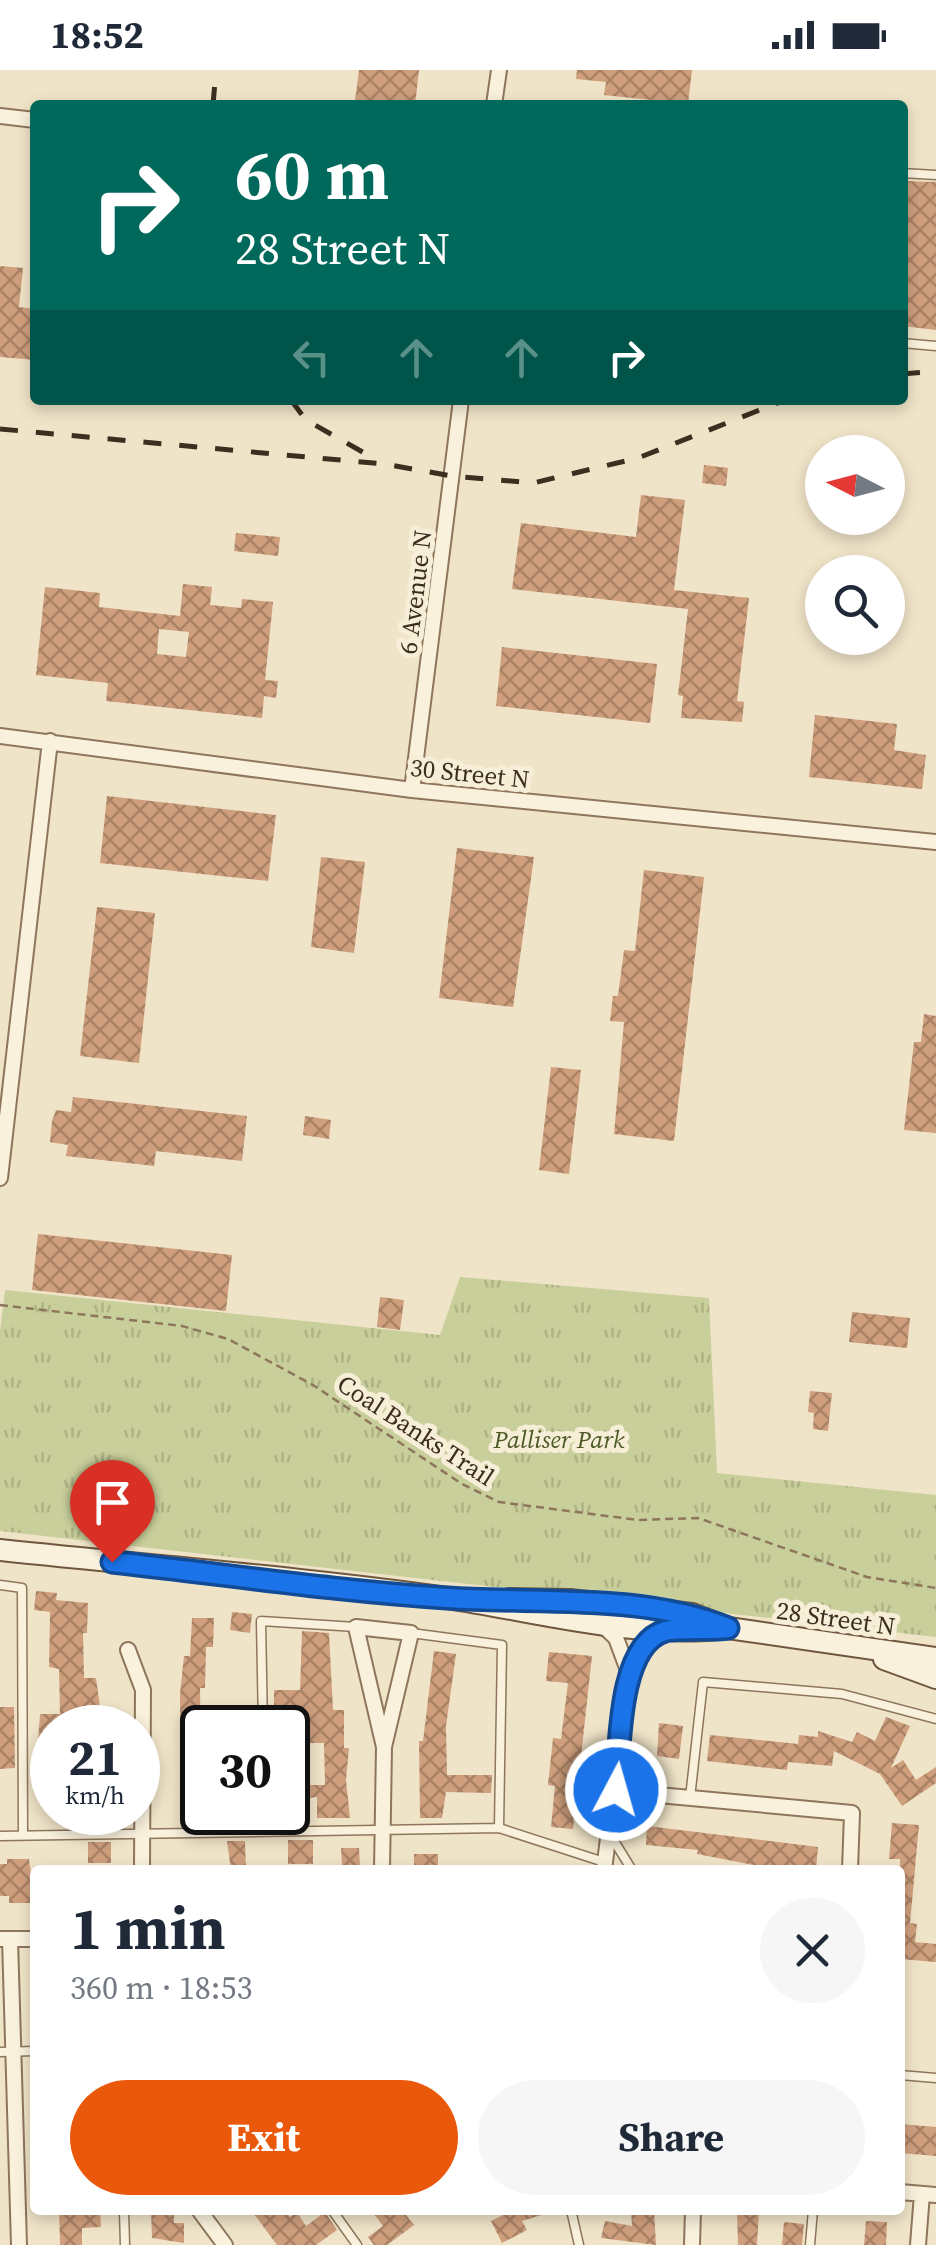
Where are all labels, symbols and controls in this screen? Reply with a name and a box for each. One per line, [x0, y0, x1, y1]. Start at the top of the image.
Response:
text: 18:52 [50, 9, 144, 61]
text: 60 m [235, 126, 389, 222]
icon: right [70, 140, 200, 270]
text: 28 Street N [235, 217, 450, 279]
icon: left [284, 330, 339, 385]
icon: ahead [389, 330, 444, 385]
icon: ahead [494, 330, 549, 385]
icon: right [599, 330, 654, 385]
north arrow [805, 435, 905, 535]
map controls [805, 435, 905, 655]
street label: 6 Avenue N [391, 528, 439, 656]
button: search [805, 555, 905, 655]
street label: 30 Street N [409, 750, 531, 796]
street label: Coal Banks Trail [331, 1366, 501, 1494]
park label: Palliser Park [492, 1422, 625, 1456]
pin [70, 1460, 155, 1563]
icon: arrive [85, 1475, 140, 1530]
street label: 28 Street N [774, 1593, 898, 1643]
speed limit sign: 30 [180, 1705, 310, 1835]
text: 21 [68, 1723, 122, 1792]
position arrow [564, 1738, 668, 1842]
text: km/h [65, 1778, 125, 1812]
text: 1 min [70, 1887, 226, 1969]
button: close [760, 1898, 865, 2003]
text: 360 m · 18:53 [70, 1966, 252, 2010]
button: Exit [70, 2080, 458, 2195]
button: Share [478, 2080, 865, 2195]

